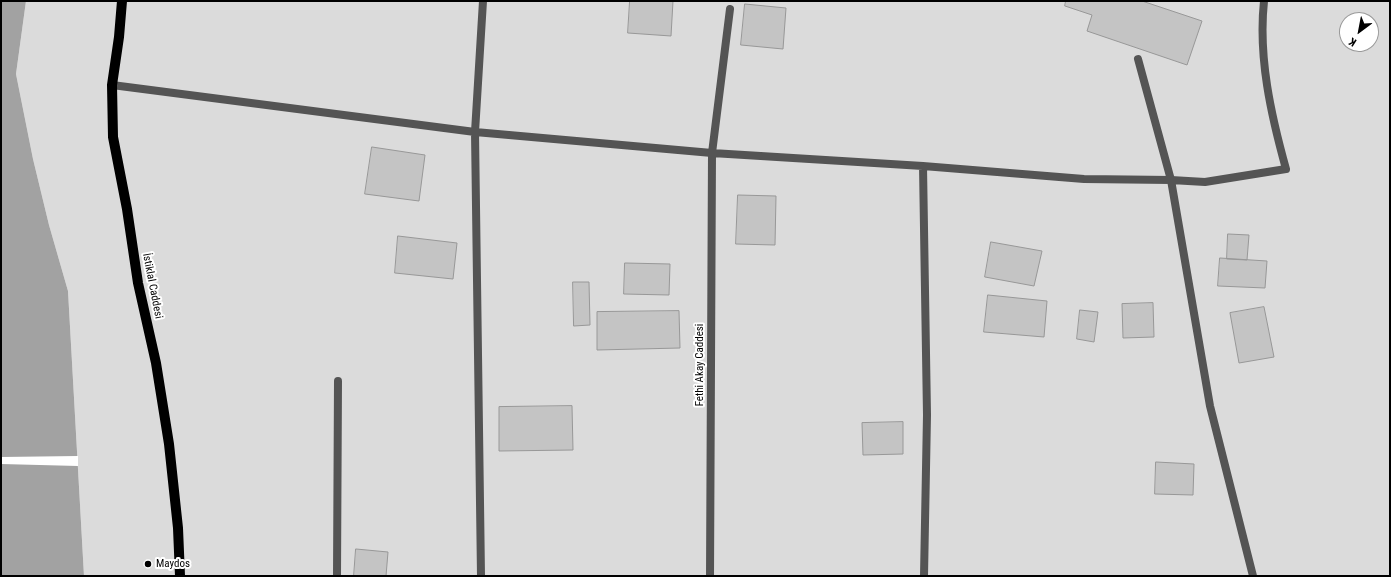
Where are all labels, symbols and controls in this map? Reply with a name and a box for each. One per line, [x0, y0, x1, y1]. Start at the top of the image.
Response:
north arrow [1339, 12, 1379, 52]
text: K [1347, 35, 1359, 49]
street label: İstiklal Caddesi [139, 252, 165, 320]
street label: Fethi Akay Caddesi [693, 324, 707, 406]
place label: Maydos [156, 557, 190, 571]
marker: Maydos [143, 559, 153, 569]

